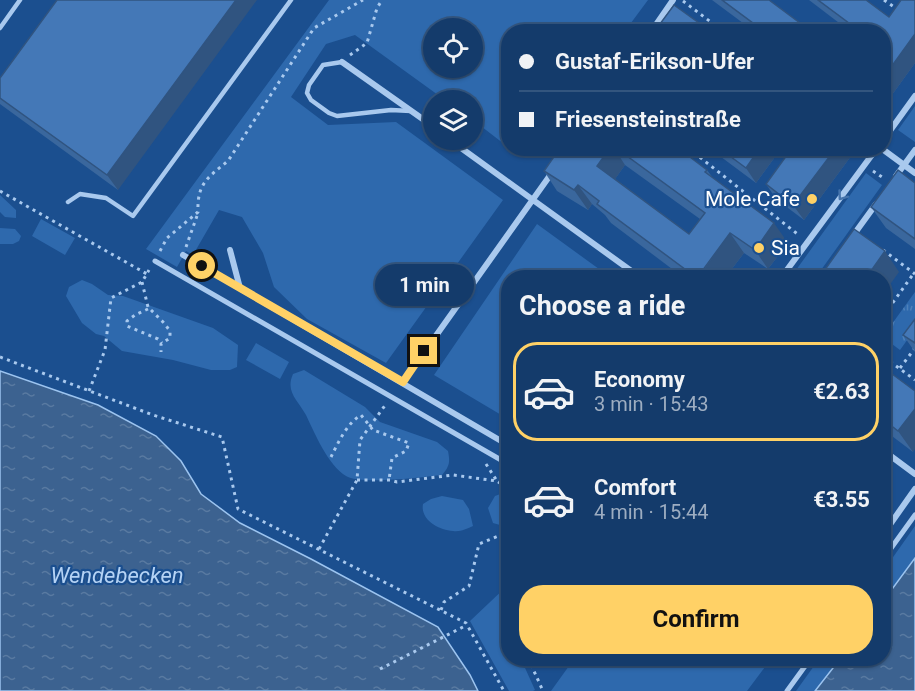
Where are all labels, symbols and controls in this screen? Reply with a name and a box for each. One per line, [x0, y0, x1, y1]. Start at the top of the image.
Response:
map controls [423, 18, 483, 150]
button: locate [423, 18, 483, 78]
text: Gustaf-Erikson-Ufer [555, 49, 754, 74]
button: layers [423, 90, 483, 150]
text: Friesensteinstraße [555, 107, 741, 132]
place label: Mole Cafe [705, 187, 800, 211]
one-way arrow [838, 189, 849, 200]
marker: Mole Cafe [805, 192, 819, 206]
place label: Sia [771, 236, 800, 260]
marker: Sia [752, 241, 766, 255]
route start [188, 252, 215, 279]
callout: 1 min [374, 264, 474, 306]
text: 1 min [399, 273, 450, 297]
text: Choose a ride [519, 290, 685, 322]
route end [410, 337, 437, 364]
icon: car [522, 365, 576, 419]
text: Economy [594, 367, 685, 392]
text: €2.63 [813, 379, 870, 404]
text: 3 min · 15:43 [594, 392, 709, 416]
icon: car [522, 473, 576, 527]
text: Comfort [594, 475, 676, 500]
text: €3.55 [813, 487, 870, 512]
text: 4 min · 15:44 [594, 500, 709, 524]
water label: Wendebecken [50, 563, 184, 588]
button: Confirm [519, 585, 873, 654]

